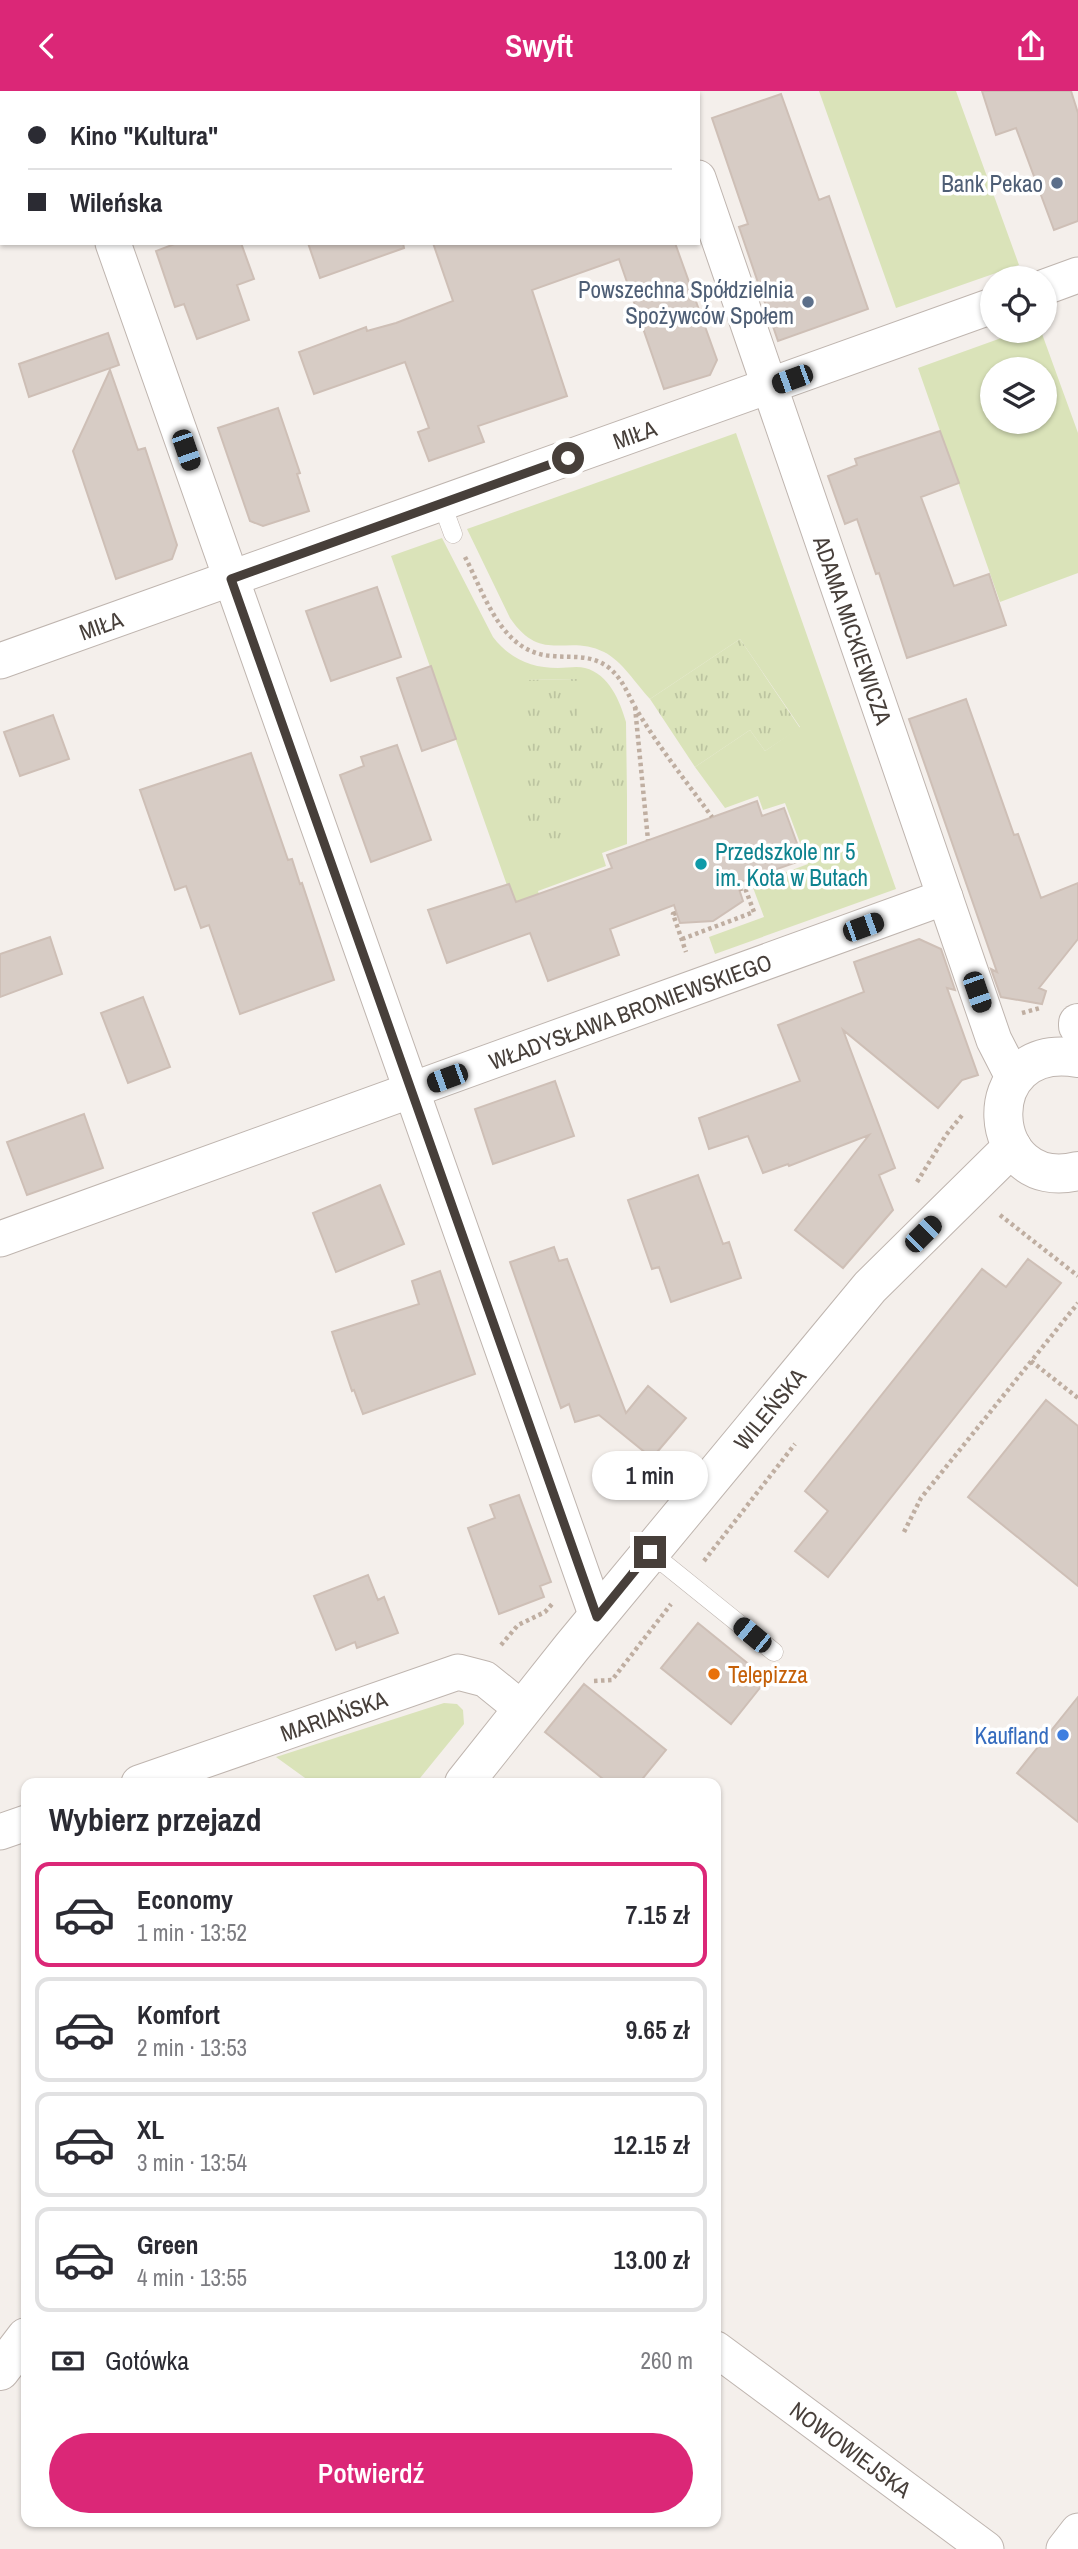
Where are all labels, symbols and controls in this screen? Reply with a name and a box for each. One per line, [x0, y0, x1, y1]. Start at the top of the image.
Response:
text: Swyft [505, 24, 573, 67]
icon: back [28, 27, 66, 65]
icon: share [1012, 27, 1050, 65]
text: Kino "Kultura" [70, 118, 218, 153]
place label: Bank Pekao [941, 168, 1043, 199]
marker: Bank Pekao [1049, 175, 1065, 191]
text: Wileńska [70, 185, 162, 220]
map controls [980, 266, 1057, 434]
button: locate [980, 266, 1057, 343]
place label: Powszechna Spółdzielnia Spożywców Społem [578, 274, 794, 331]
marker: Powszechna Spółdzielnia Spożywców Społem [800, 294, 816, 310]
button: layers [980, 357, 1057, 434]
car [769, 362, 816, 396]
street label: MIŁA [609, 412, 661, 456]
car [170, 427, 203, 473]
route start [552, 442, 584, 474]
street label: ADAMA MICKIEWICZA [806, 531, 900, 729]
street label: MIŁA [75, 603, 127, 647]
place label: Przedszkole nr 5 im. Kota w Butach [715, 836, 868, 893]
marker: Przedszkole nr 5 im. Kota w Butach [693, 856, 709, 872]
car [840, 910, 887, 944]
street label: WŁADYSŁAWA BRONIEWSKIEGO [484, 946, 776, 1076]
car [961, 969, 994, 1015]
car [424, 1061, 471, 1095]
car [901, 1212, 946, 1256]
street label: WILEŃSKA [726, 1361, 813, 1456]
callout: 1 min [592, 1451, 708, 1499]
text: 1 min [626, 1460, 674, 1491]
route end [634, 1536, 666, 1568]
car [730, 1614, 775, 1656]
place label: Telepizza [728, 1659, 808, 1690]
marker: Telepizza [706, 1666, 722, 1682]
street label: MARIAŃSKA [276, 1682, 392, 1748]
place label: Kaufland [975, 1720, 1049, 1751]
marker: Kaufland [1055, 1727, 1071, 1743]
text: Wybierz przejazd [49, 1798, 261, 1841]
text: Economy [137, 1882, 233, 1917]
icon: car [53, 1883, 116, 1946]
text: 7.15 zł [625, 1897, 689, 1932]
text: 1 min · 13:52 [137, 1917, 247, 1948]
text: Komfort [137, 1997, 220, 2032]
icon: car [53, 1998, 116, 2061]
text: 9.65 zł [625, 2012, 689, 2047]
text: 2 min · 13:53 [137, 2032, 247, 2063]
text: XL [137, 2112, 164, 2147]
icon: car [53, 2113, 116, 2176]
text: 12.15 zł [614, 2127, 689, 2162]
text: 3 min · 13:54 [137, 2147, 247, 2178]
text: Green [137, 2227, 199, 2262]
icon: car [53, 2228, 116, 2291]
text: 13.00 zł [614, 2242, 689, 2277]
text: 4 min · 13:55 [137, 2262, 247, 2293]
icon: cash [49, 2342, 87, 2380]
text: Gotówka [105, 2343, 189, 2378]
text: 260 m [641, 2345, 693, 2376]
street label: NOWOWIEJSKA [784, 2394, 918, 2504]
button: Potwierdź [49, 2433, 693, 2513]

